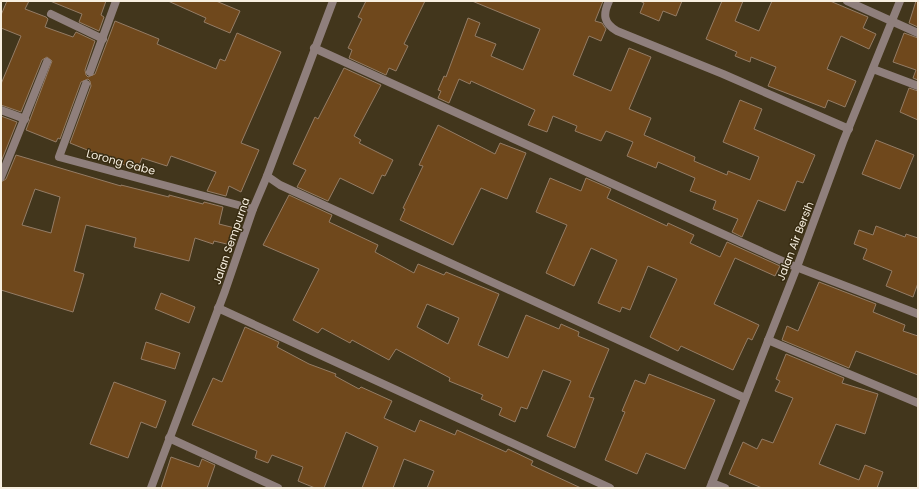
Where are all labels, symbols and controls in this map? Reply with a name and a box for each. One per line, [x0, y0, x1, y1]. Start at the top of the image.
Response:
street label: Lorong Gabe [85, 145, 157, 179]
street label: Jalan Sempurna [209, 195, 253, 287]
street label: Jalan Air Bersih [773, 199, 817, 283]

